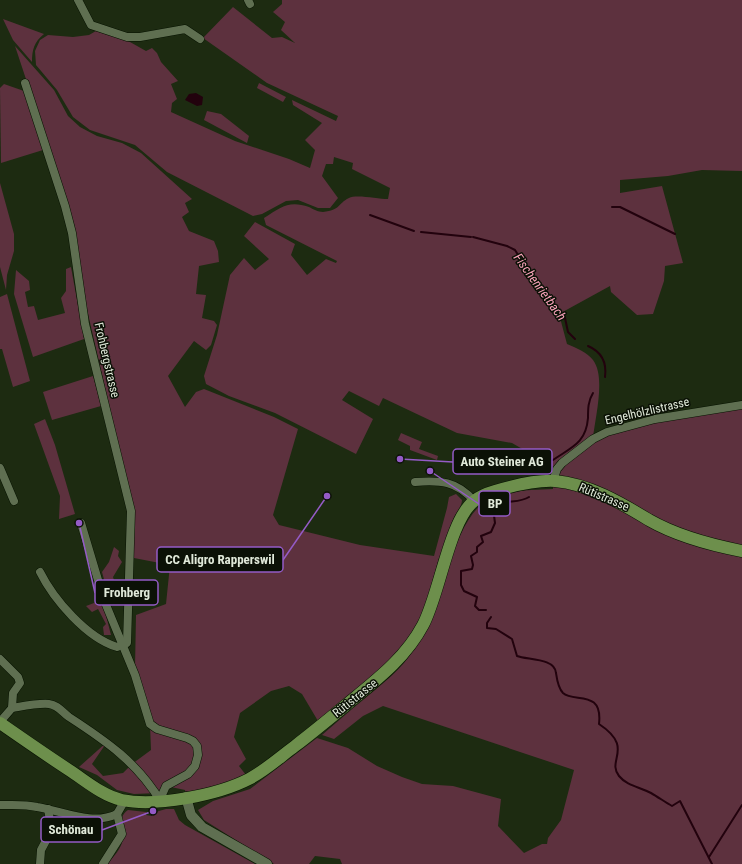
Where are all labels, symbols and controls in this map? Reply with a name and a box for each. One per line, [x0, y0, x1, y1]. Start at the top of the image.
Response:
water label: Fischenrietbach [511, 251, 569, 323]
street label: Frohbergstrasse [92, 321, 123, 399]
street label: Engelhölzlistrasse [603, 394, 691, 428]
callout: Auto Steiner AG [453, 449, 552, 474]
text: Auto Steiner AG [460, 454, 544, 469]
street label: Rütistrasse [577, 480, 632, 514]
callout: BP [479, 491, 510, 516]
text: BP [488, 496, 502, 511]
callout: CC Aligro Rapperswil [157, 547, 283, 572]
text: CC Aligro Rapperswil [165, 552, 275, 567]
callout: Frohberg [95, 580, 158, 605]
text: Frohberg [104, 585, 150, 600]
street label: Rütistrasse [330, 676, 380, 720]
callout: Schönau [41, 817, 102, 842]
text: Schönau [49, 822, 93, 837]

